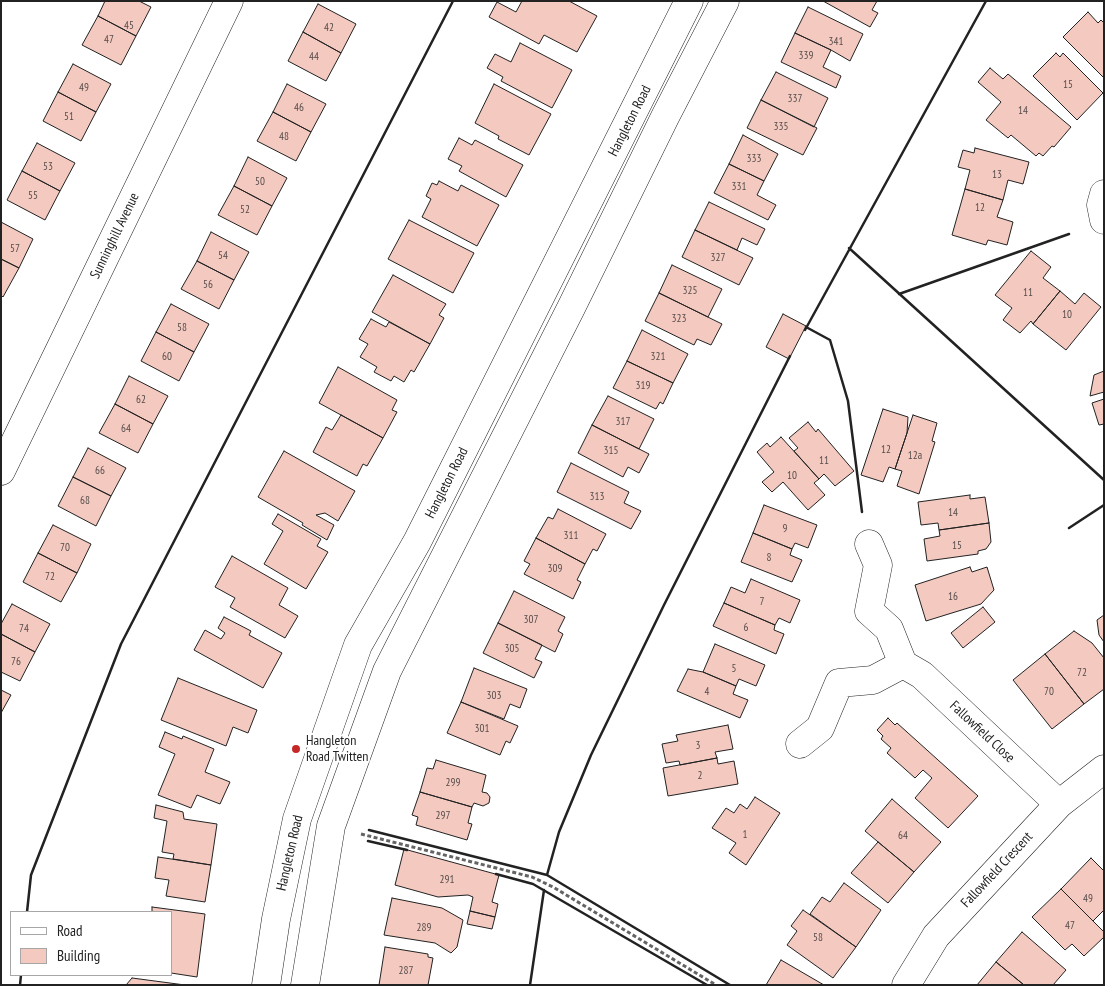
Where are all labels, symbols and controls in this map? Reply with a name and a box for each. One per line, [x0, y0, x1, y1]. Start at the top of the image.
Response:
house number: 45 [124, 19, 134, 33]
house number: 42 [324, 21, 334, 35]
house number: 47 [104, 33, 114, 47]
house number: 341 [829, 35, 843, 49]
house number: 339 [799, 49, 813, 63]
house number: 44 [309, 50, 319, 64]
house number: 15 [1063, 78, 1073, 92]
house number: 49 [79, 81, 89, 95]
street label: Hangleton Road [605, 83, 655, 159]
house number: 337 [788, 92, 802, 106]
house number: 46 [294, 101, 304, 115]
house number: 14 [1018, 104, 1028, 118]
house number: 51 [64, 110, 74, 124]
house number: 335 [774, 120, 788, 134]
house number: 48 [279, 130, 289, 144]
house number: 333 [747, 152, 761, 166]
house number: 53 [43, 160, 53, 174]
house number: 13 [992, 168, 1002, 182]
house number: 50 [255, 175, 265, 189]
house number: 331 [732, 180, 746, 194]
house number: 55 [28, 189, 38, 203]
street label: Sunninghill Avenue [87, 190, 143, 282]
house number: 12 [975, 201, 985, 215]
house number: 52 [240, 203, 250, 217]
house number: 57 [10, 242, 20, 256]
house number: 54 [218, 249, 228, 263]
house number: 327 [711, 251, 725, 265]
house number: 56 [203, 278, 213, 292]
house number: 325 [683, 284, 697, 298]
house number: 11 [1023, 286, 1033, 300]
house number: 10 [1062, 308, 1072, 322]
house number: 323 [672, 312, 686, 326]
house number: 58 [177, 321, 187, 335]
house number: 60 [162, 350, 172, 364]
house number: 321 [651, 350, 665, 364]
house number: 319 [636, 379, 650, 393]
house number: 62 [136, 393, 146, 407]
house number: 317 [616, 415, 630, 429]
house number: 64 [121, 422, 131, 436]
house number: 12 [881, 443, 891, 457]
house number: 315 [604, 444, 618, 458]
street label: Hangleton Road [422, 445, 472, 521]
house number: 12a [908, 449, 922, 463]
house number: 11 [819, 454, 829, 468]
house number: 66 [95, 464, 105, 478]
house number: 10 [787, 469, 797, 483]
house number: 313 [590, 490, 604, 504]
house number: 68 [80, 494, 90, 508]
house number: 14 [948, 506, 958, 520]
house number: 9 [783, 522, 787, 536]
house number: 311 [564, 529, 578, 543]
house number: 15 [952, 539, 962, 553]
house number: 70 [60, 541, 70, 555]
house number: 8 [767, 551, 771, 565]
house number: 309 [548, 562, 562, 576]
house number: 72 [45, 570, 55, 584]
house number: 16 [948, 590, 958, 604]
house number: 7 [760, 595, 764, 609]
house number: 307 [524, 613, 538, 627]
house number: 6 [744, 621, 748, 635]
house number: 74 [19, 622, 29, 636]
house number: 305 [505, 642, 519, 656]
house number: 76 [11, 655, 21, 669]
house number: 5 [732, 662, 736, 676]
house number: 72 [1077, 666, 1087, 680]
house number: 4 [705, 685, 709, 699]
house number: 70 [1044, 685, 1054, 699]
house number: 303 [487, 689, 501, 703]
street label: Fallowfield Close [946, 698, 1018, 766]
house number: 301 [475, 722, 489, 736]
place label: Hangleton Road Twitten [306, 733, 368, 766]
house number: 3 [696, 739, 700, 753]
marker: Hangleton Road Twitten [290, 743, 302, 755]
house number: 2 [698, 769, 702, 783]
house number: 299 [446, 776, 460, 790]
house number: 297 [436, 809, 450, 823]
street label: Hangleton Road [273, 814, 307, 892]
house number: 1 [743, 828, 747, 842]
house number: 64 [898, 829, 908, 843]
street label: Fallowfield Crescent [958, 829, 1036, 911]
house number: 291 [440, 873, 454, 887]
house number: 49 [1083, 892, 1093, 906]
legend [10, 911, 172, 976]
house number: 47 [1065, 919, 1075, 933]
text: Road [57, 921, 83, 940]
house number: 289 [417, 921, 431, 935]
house number: 58 [813, 931, 823, 945]
text: Building [57, 946, 100, 965]
house number: 287 [399, 964, 413, 978]

